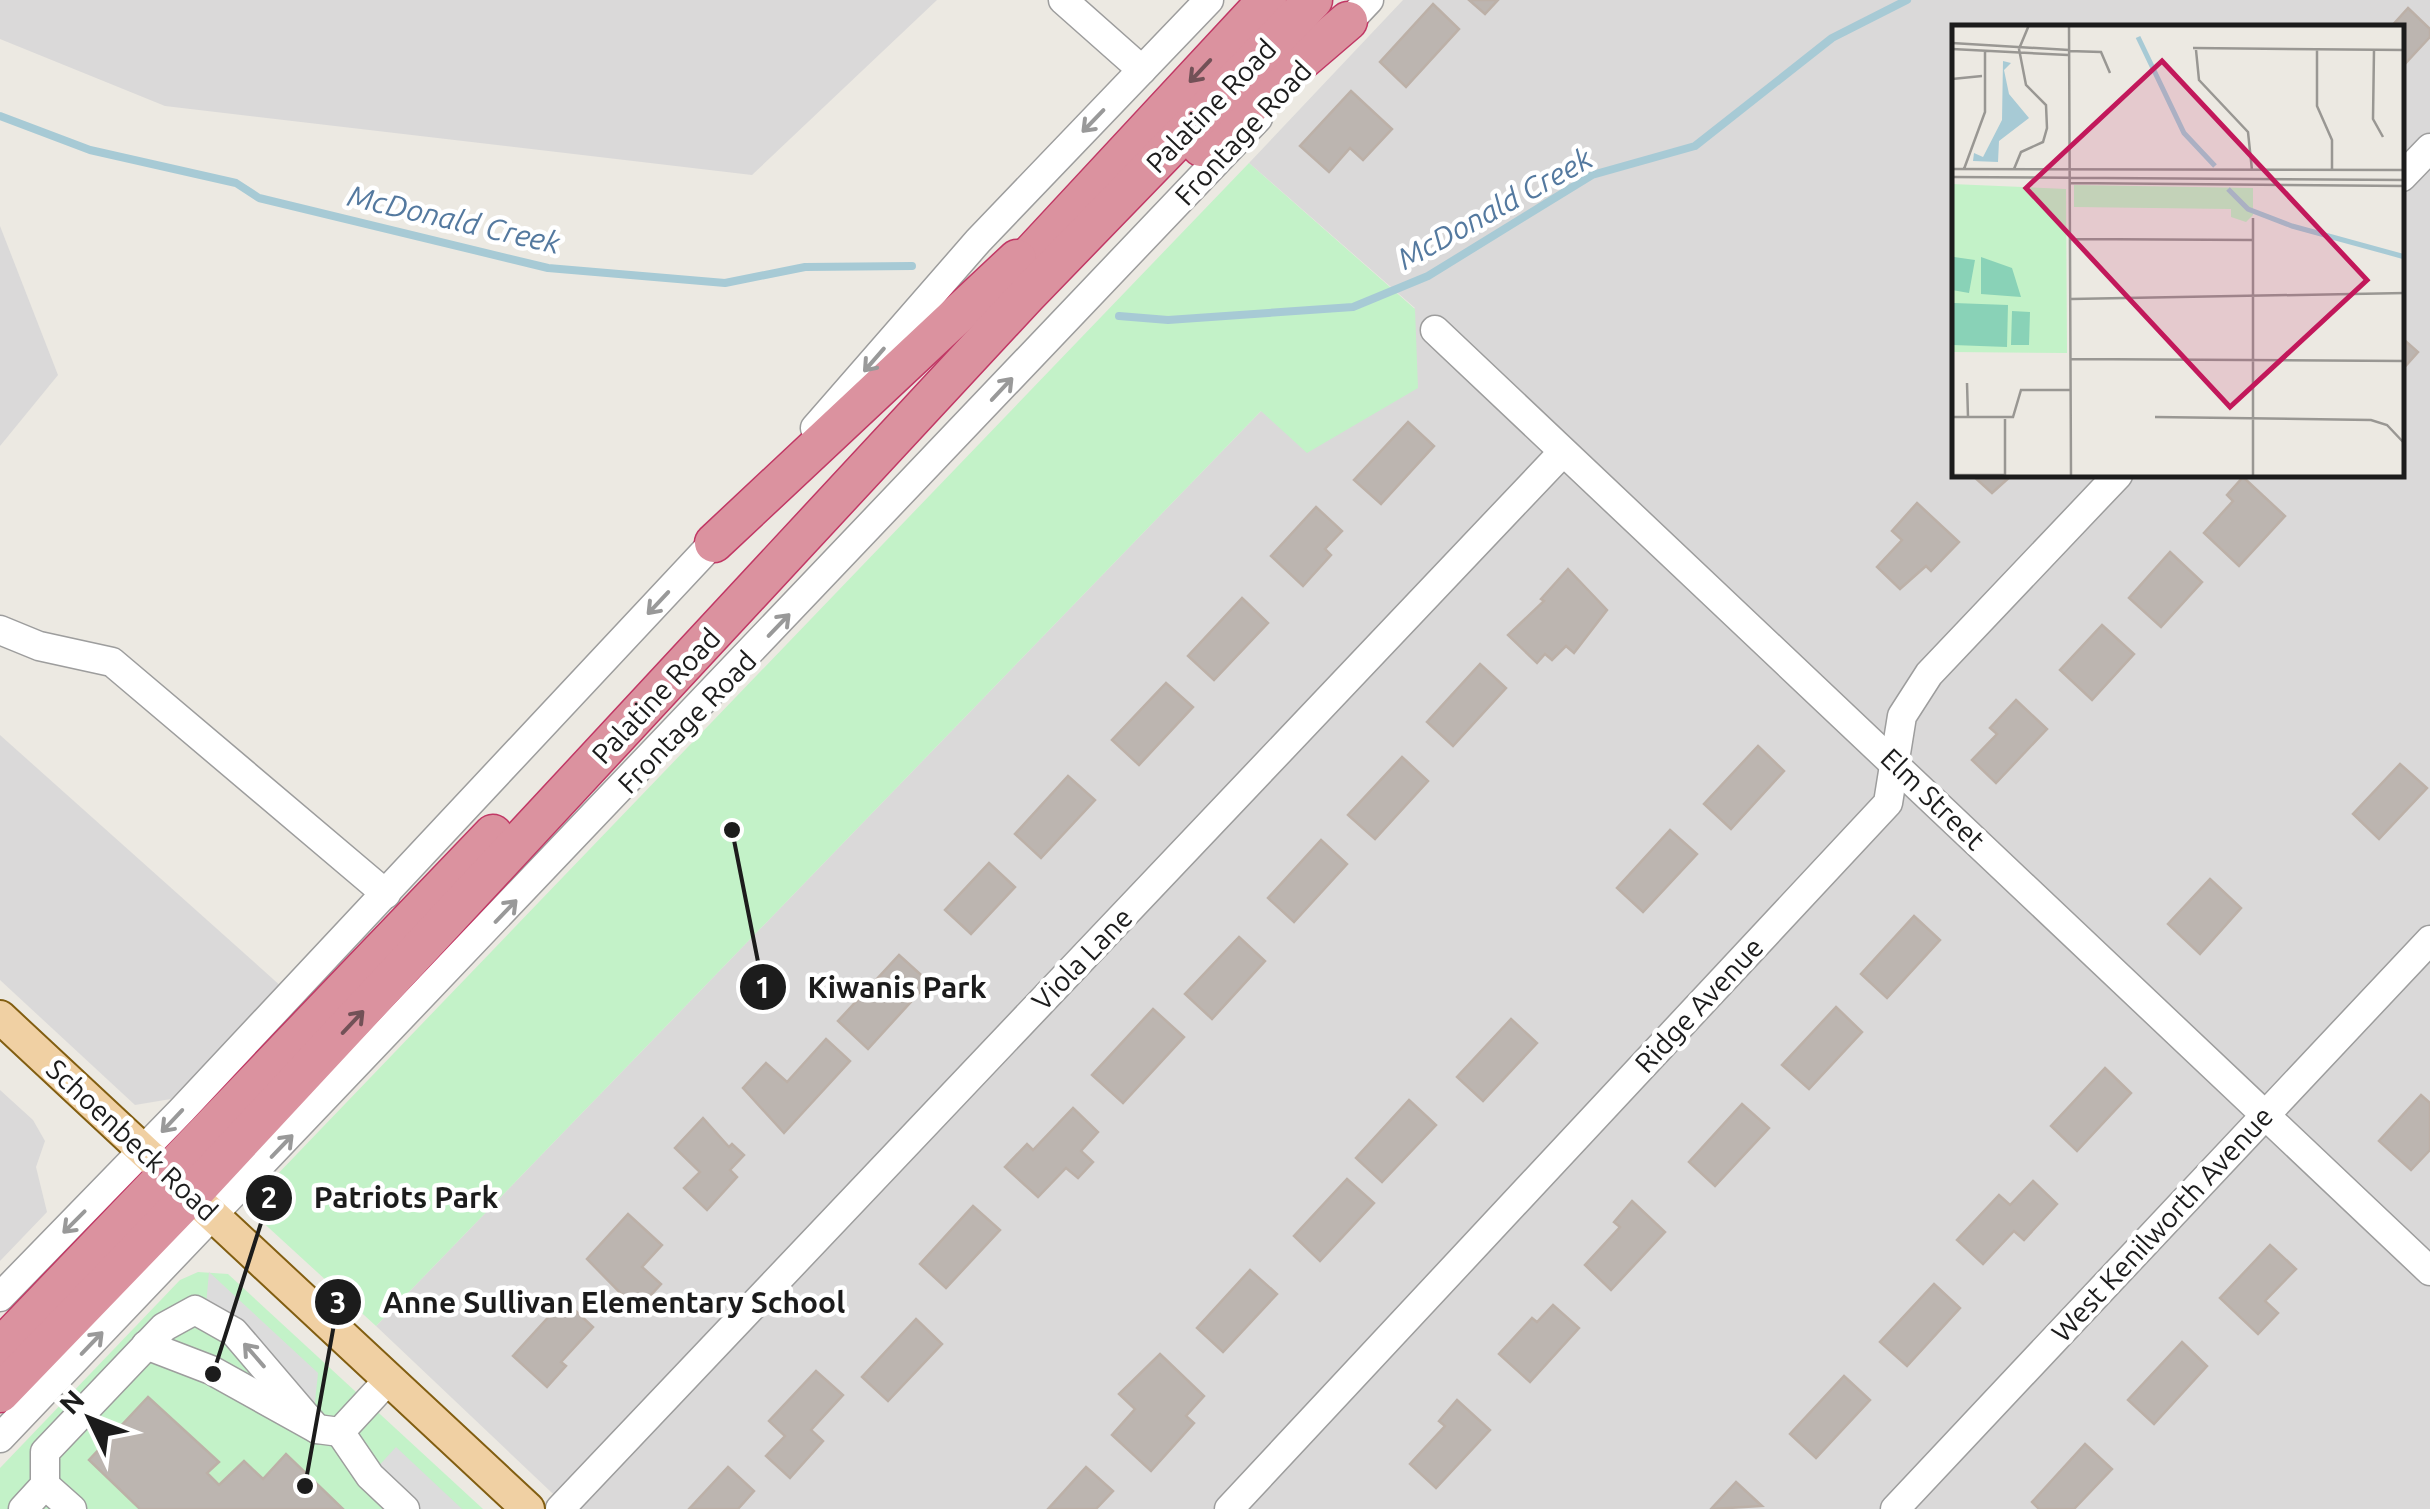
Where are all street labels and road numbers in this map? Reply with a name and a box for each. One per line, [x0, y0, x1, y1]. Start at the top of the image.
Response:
street label: Palatine Road [1139, 33, 1282, 179]
street label: Frontage Road [1168, 54, 1317, 211]
street label: Palatine Road [585, 622, 726, 769]
street label: Frontage Road [611, 644, 762, 799]
street label: Elm Street [1875, 742, 1992, 856]
street label: Viola Lane [1025, 901, 1138, 1016]
street label: Ridge Avenue [1628, 931, 1769, 1078]
street label: Schoenbeck Road [41, 1053, 224, 1226]
street label: West Kenilworth Avenue [2045, 1100, 2278, 1347]

